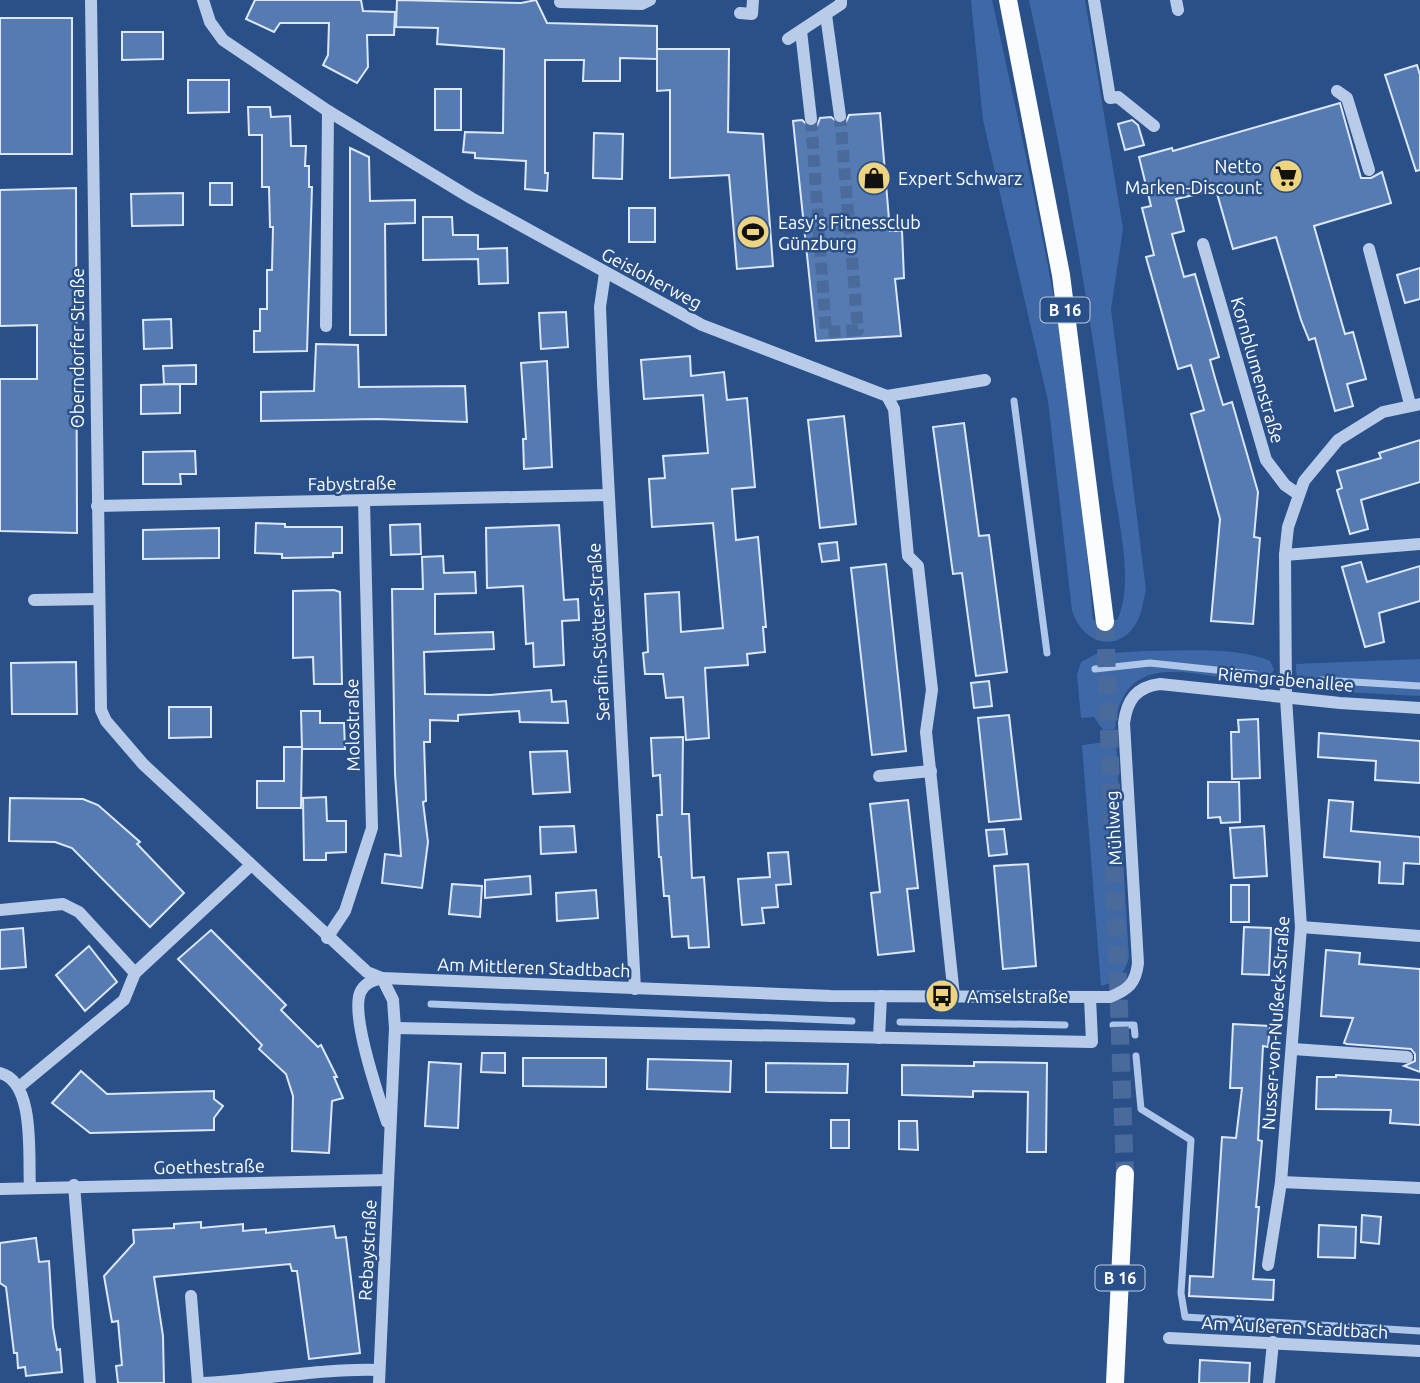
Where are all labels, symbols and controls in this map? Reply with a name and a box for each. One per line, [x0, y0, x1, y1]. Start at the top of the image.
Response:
place label: Netto Marken-Discount [1125, 156, 1262, 197]
supermarket icon: Netto Marken-Discount [1267, 157, 1305, 195]
shop icon: Expert Schwarz [855, 159, 893, 197]
place label: Expert Schwarz [898, 168, 1022, 188]
place label: Easy's Fitnessclub Günzburg [778, 212, 921, 253]
sports icon: Easy's Fitnessclub Günzburg [734, 213, 772, 251]
street label: Geisloherweg [598, 243, 706, 313]
street label: Oberndorfer Straße [67, 268, 87, 428]
street label: Kornblumenstraße [1228, 294, 1288, 446]
road number: B 16 [1040, 298, 1090, 322]
street label: Fabystraße [307, 472, 397, 494]
street label: Serafin-Stötter-Straße [583, 542, 613, 722]
street label: Riemgrabenallee [1217, 663, 1355, 695]
street label: Molostraße [341, 678, 363, 772]
street label: Mühlweg [1101, 790, 1125, 866]
street label: Nusser-von-Nußeck-Straße [1258, 915, 1292, 1131]
street label: Am Mittleren Stadtbach [437, 954, 631, 980]
bus stop icon: Amselstraße [923, 977, 961, 1015]
place label: Amselstraße [967, 986, 1068, 1006]
street label: Goethestraße [153, 1155, 265, 1177]
street label: Rebaystraße [354, 1199, 380, 1301]
road number: B 16 [1096, 1266, 1144, 1290]
street label: Am Äußeren Stadtbach [1201, 1312, 1389, 1342]

